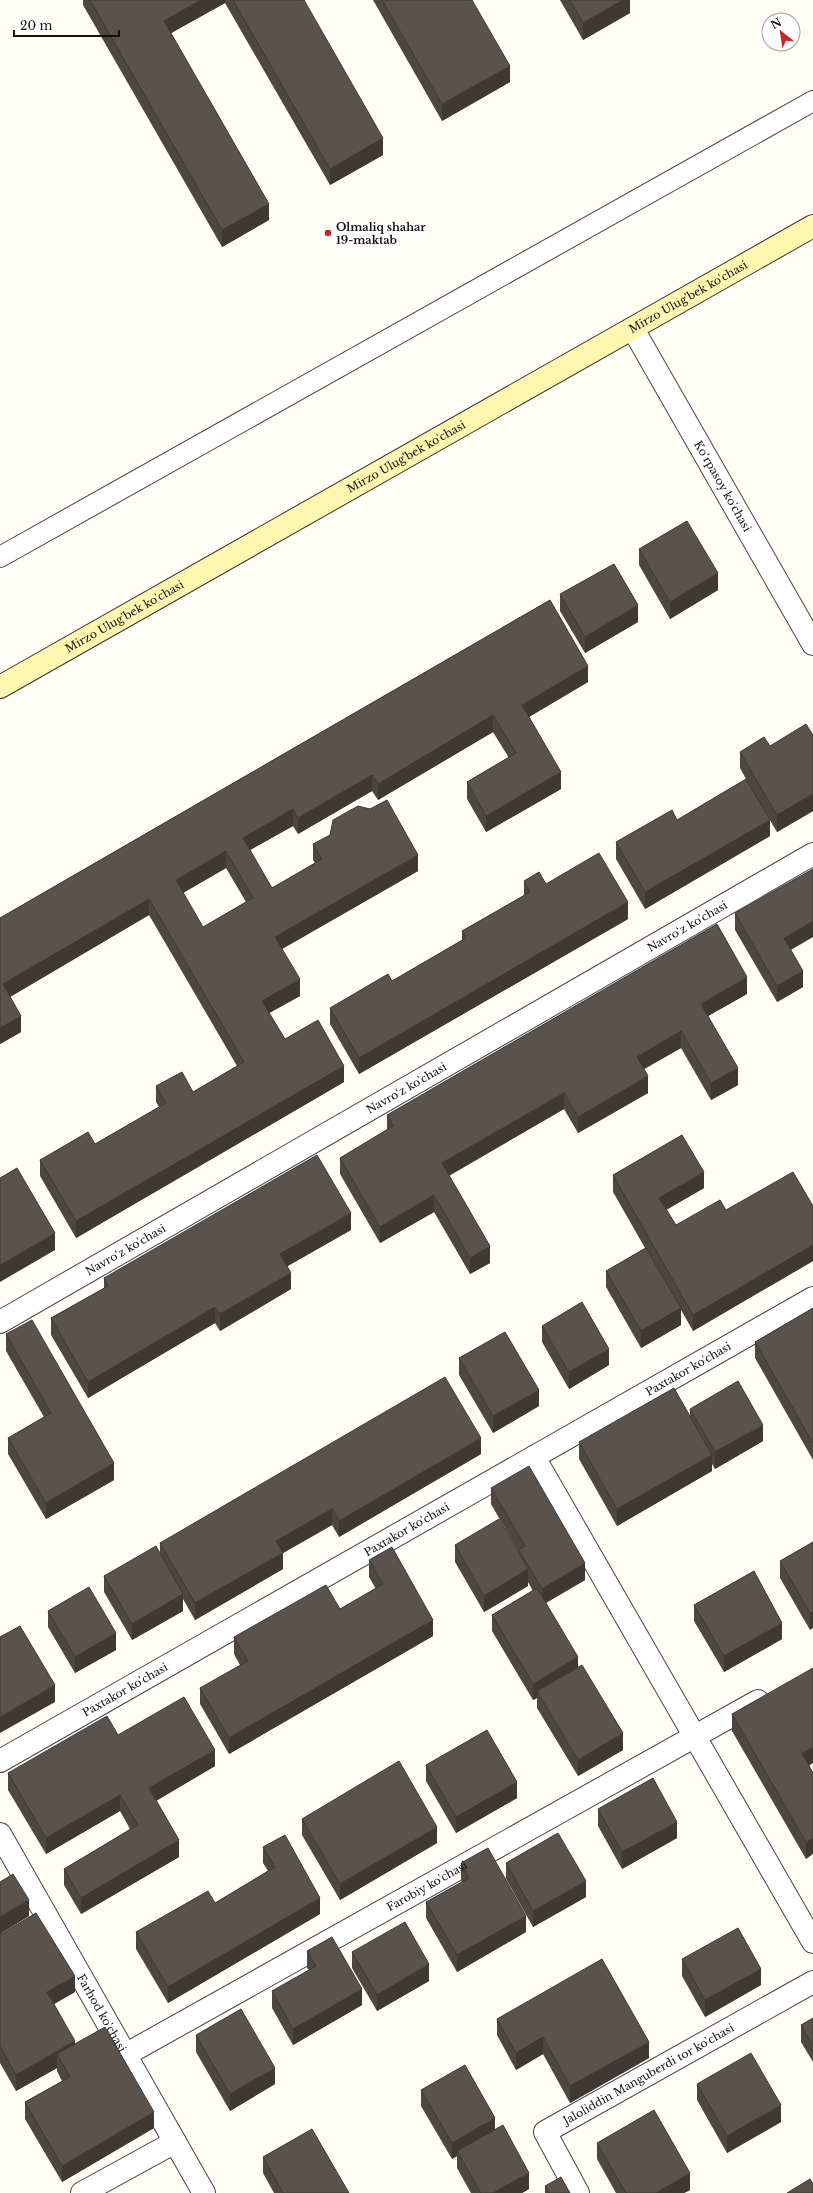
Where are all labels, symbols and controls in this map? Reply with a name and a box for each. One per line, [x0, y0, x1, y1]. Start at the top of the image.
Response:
scale bar [14, 12, 119, 38]
north arrow [761, 12, 801, 52]
text: N [768, 14, 785, 32]
text: 20 m [20, 18, 52, 33]
place label: Olmaliq shahar 19-maktab [336, 220, 426, 247]
marker: Olmaliq shahar 19-maktab [323, 228, 333, 238]
street label: Mirzo Ulug'bek ko'chasi [626, 258, 750, 336]
street label: Mirzo Ulug'bek ko'chasi [344, 417, 468, 496]
street label: Ko‘rpasoy ko'chasi [691, 438, 754, 534]
street label: Mirzo Ulug'bek ko'chasi [63, 577, 186, 656]
street label: Navro‘z ko'chasi [645, 898, 730, 955]
street label: Navro‘z ko'chasi [364, 1059, 449, 1117]
street label: Navro‘z ko'chasi [83, 1221, 168, 1278]
street label: Paxtakor ko'chasi [643, 1339, 734, 1399]
street label: Paxtakor ko'chasi [361, 1499, 452, 1559]
street label: Paxtakor ko'chasi [80, 1660, 171, 1720]
street label: Farobiy ko'chasi [384, 1858, 470, 1914]
street label: Farhod ko'chasi [74, 1972, 130, 2055]
street label: Jaloliddin Manguberdi tor ko'chasi [559, 2021, 737, 2128]

